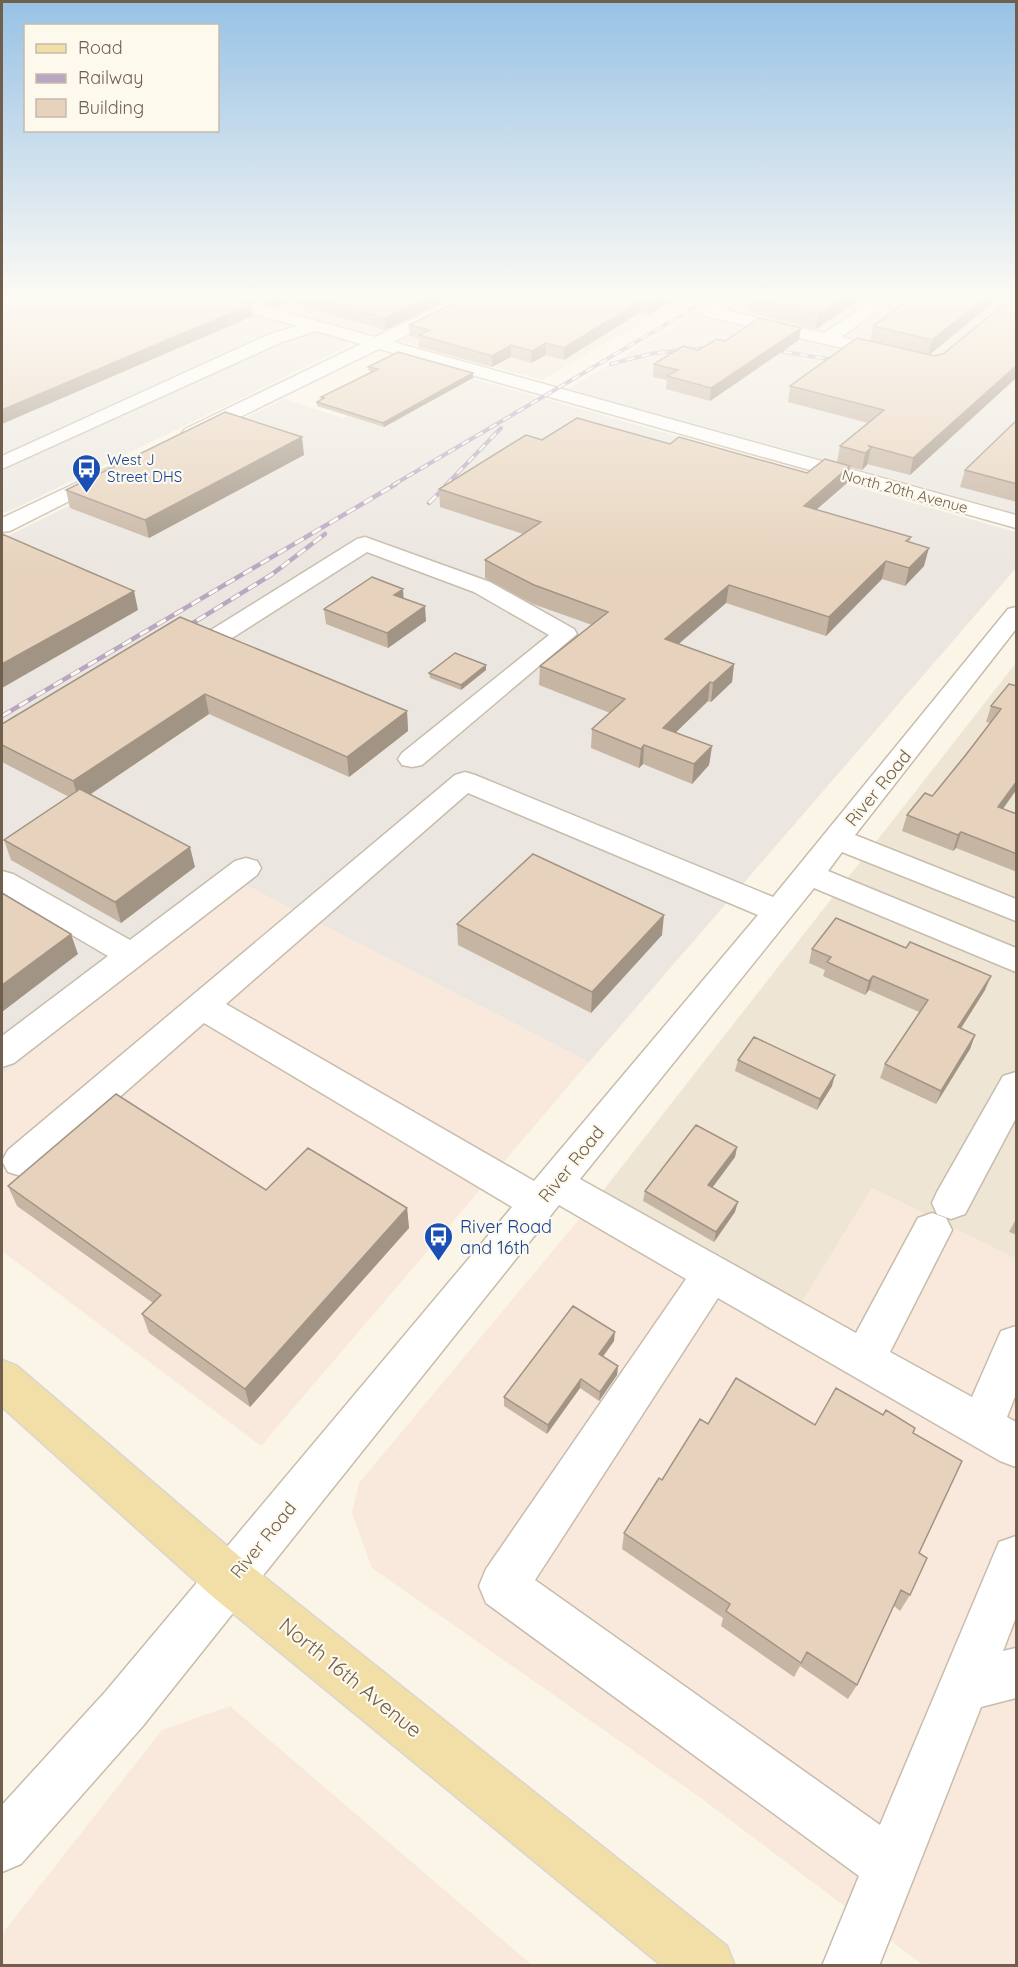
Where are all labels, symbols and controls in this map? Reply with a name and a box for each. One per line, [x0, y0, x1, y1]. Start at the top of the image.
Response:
legend [24, 24, 219, 132]
text: Road [78, 36, 123, 59]
text: Railway [78, 66, 144, 89]
text: Building [78, 96, 144, 119]
place label: West J Street DHS [107, 450, 182, 486]
bus stop icon: West J Street DHS [70, 452, 102, 494]
street label: North 20th Avenue [840, 465, 970, 517]
street label: River Road [840, 745, 916, 831]
street label: River Road [533, 1121, 609, 1207]
place label: River Road and 16th [460, 1215, 552, 1259]
bus stop icon: River Road and 16th [423, 1220, 455, 1262]
street label: River Road [225, 1497, 301, 1583]
street label: North 16th Avenue [274, 1611, 428, 1743]

